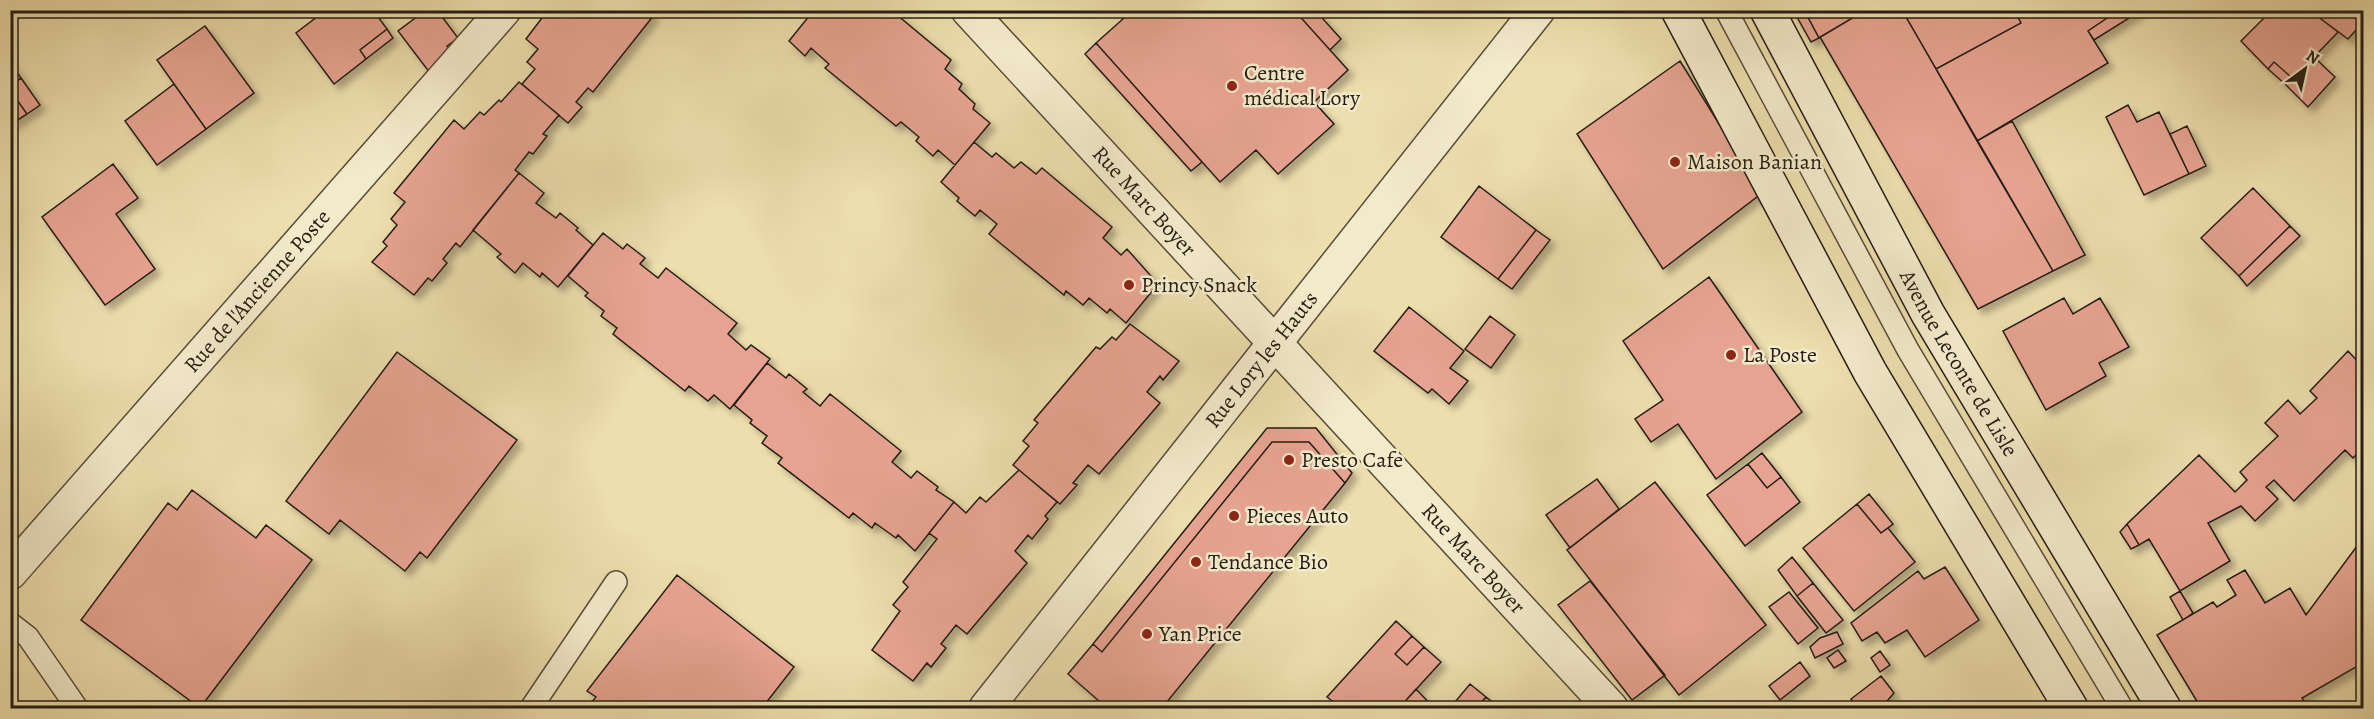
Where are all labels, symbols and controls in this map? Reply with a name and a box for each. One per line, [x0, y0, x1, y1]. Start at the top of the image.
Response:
north arrow [2275, 39, 2335, 99]
text: N [2302, 45, 2324, 70]
place label: Centre médical Lory [1244, 58, 1360, 113]
marker: Centre médical Lory [1225, 79, 1239, 93]
street label: Rue Marc Boyer [1085, 139, 1203, 263]
place label: Maison Banian [1687, 147, 1822, 177]
marker: Maison Banian [1668, 155, 1682, 169]
street label: Rue de l'Ancienne Poste [177, 203, 337, 379]
street label: Avenue Leconte de Lisle [1892, 264, 2025, 462]
place label: Princy Snack [1141, 270, 1257, 300]
marker: Princy Snack [1122, 278, 1136, 292]
street label: Rue Lory les Hauts [1198, 285, 1325, 434]
place label: La Poste [1743, 340, 1817, 370]
marker: La Poste [1724, 348, 1738, 362]
place label: Presto Cafe [1301, 445, 1403, 475]
marker: Presto Cafe [1282, 453, 1296, 467]
street label: Rue Marc Boyer [1415, 497, 1532, 621]
place label: Pieces Auto [1246, 501, 1349, 531]
marker: Pieces Auto [1227, 509, 1241, 523]
place label: Tendance Bio [1208, 547, 1328, 577]
marker: Tendance Bio [1189, 555, 1203, 569]
place label: Yan Price [1158, 619, 1242, 649]
marker: Yan Price [1140, 627, 1154, 641]

